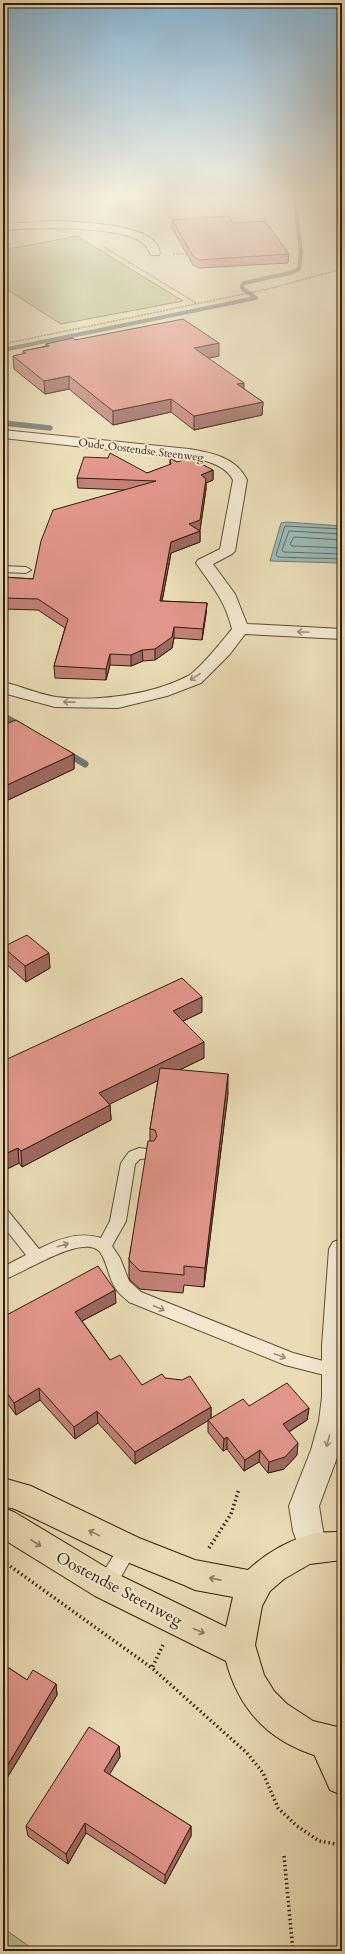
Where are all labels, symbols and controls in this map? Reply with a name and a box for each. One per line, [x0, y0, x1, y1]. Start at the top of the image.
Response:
street label: Oude Oostendse Steenweg [78, 435, 205, 465]
one-way arrow [297, 629, 310, 636]
one-way arrow [189, 673, 200, 682]
one-way arrow [63, 698, 76, 706]
one-way arrow [56, 1241, 69, 1248]
one-way arrow [152, 1305, 164, 1312]
one-way arrow [273, 1352, 285, 1360]
one-way arrow [324, 1434, 331, 1447]
one-way arrow [89, 1529, 101, 1536]
one-way arrow [30, 1539, 41, 1547]
street label: Oostendse Steenweg [52, 1546, 186, 1632]
one-way arrow [209, 1575, 222, 1583]
one-way arrow [193, 1628, 205, 1635]

